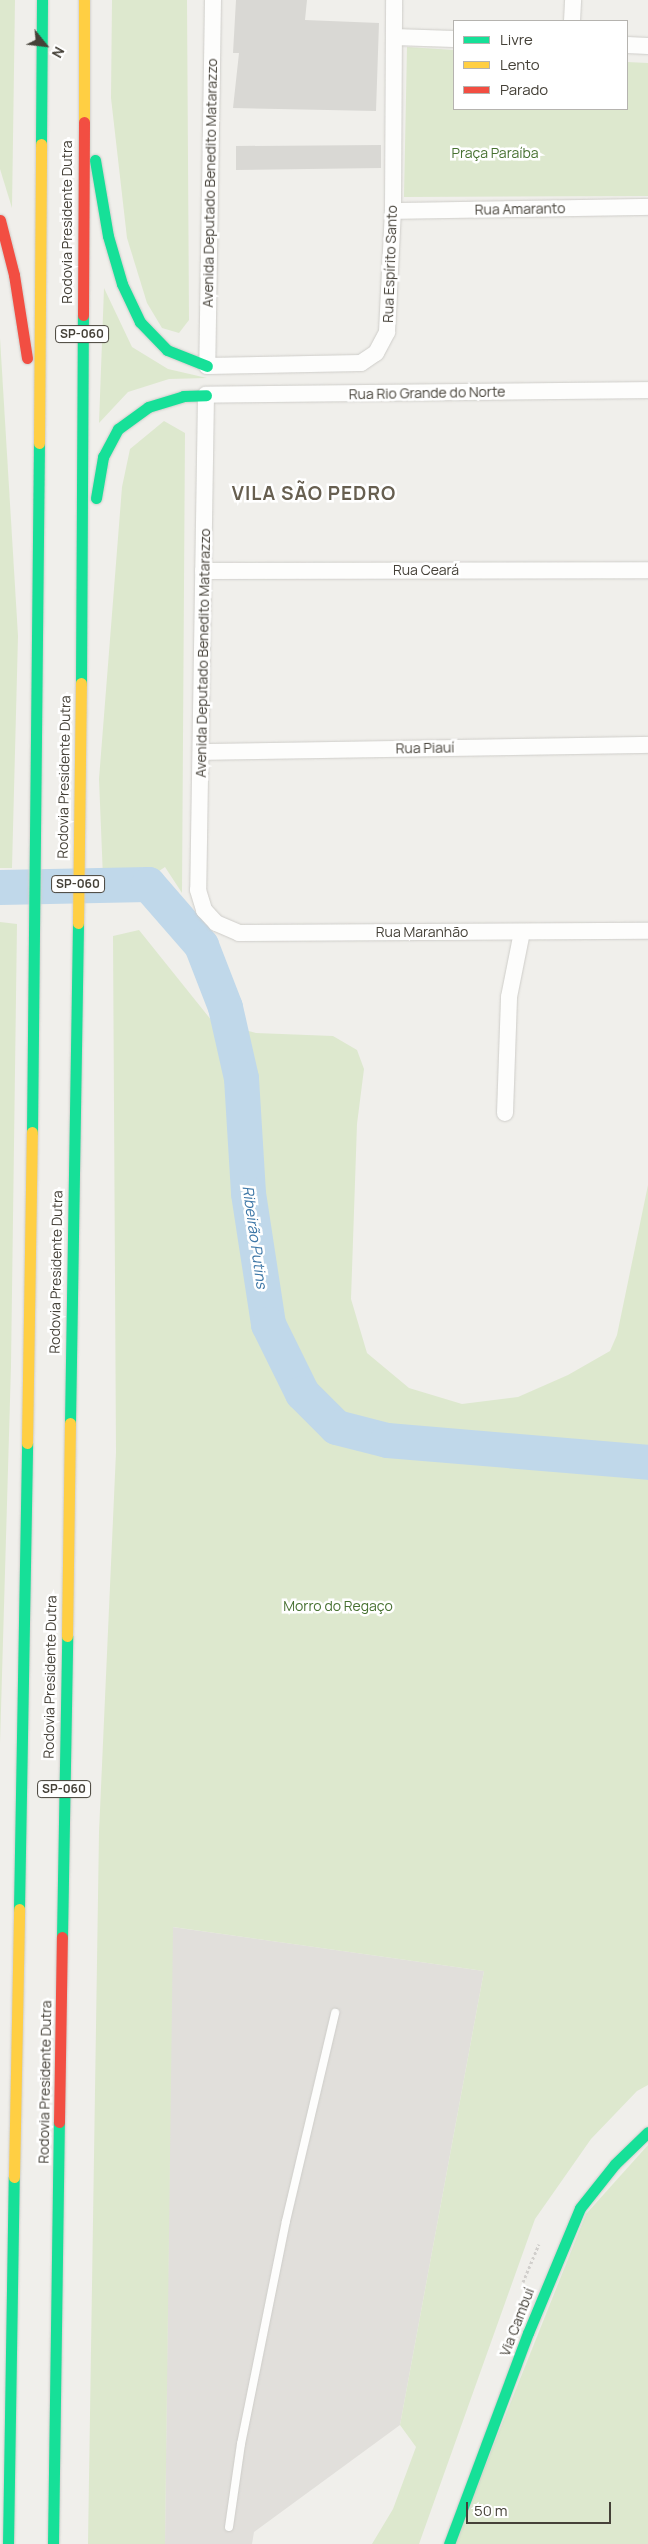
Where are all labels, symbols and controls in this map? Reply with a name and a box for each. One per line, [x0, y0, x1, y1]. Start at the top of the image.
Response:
north arrow [20, 20, 70, 70]
legend [453, 20, 628, 110]
text: Livre [500, 29, 533, 50]
text: N [48, 44, 69, 62]
text: Lento [500, 54, 540, 75]
street label: Avenida Deputado Benedito Matarazzo [199, 58, 221, 308]
text: Parado [500, 79, 548, 100]
street label: Rodovia Presidente Dutra [59, 140, 75, 304]
park label: Praça Paraíba [451, 145, 539, 161]
street label: Rua Amaranto [475, 200, 565, 218]
street label: Rua Espírito Santo [380, 205, 400, 323]
road number: SP-060 [54, 324, 110, 344]
street label: Rua Rio Grande do Norte [349, 383, 505, 403]
district label: VILA SÃO PEDRO [230, 483, 398, 505]
street label: Avenida Deputado Benedito Matarazzo [192, 528, 214, 778]
street label: Rua Ceará [393, 562, 459, 578]
street label: Rodovia Presidente Dutra [54, 695, 74, 859]
street label: Rua Piauí [395, 739, 455, 757]
road number: SP-060 [50, 874, 106, 894]
street label: Rua Maranhão [376, 924, 468, 940]
water label: Ribeirão Putins [239, 1184, 271, 1290]
street label: Rodovia Presidente Dutra [46, 1190, 66, 1354]
street label: Rodovia Presidente Dutra [40, 1595, 60, 1759]
park label: Morro do Regaço [283, 1598, 393, 1614]
road number: SP-060 [36, 1780, 92, 1798]
street label: Rodovia Presidente Dutra [35, 2000, 55, 2164]
street label: Via Cambuí [496, 2286, 538, 2358]
scale bar [468, 2492, 613, 2524]
text: 50 m [474, 2500, 508, 2521]

